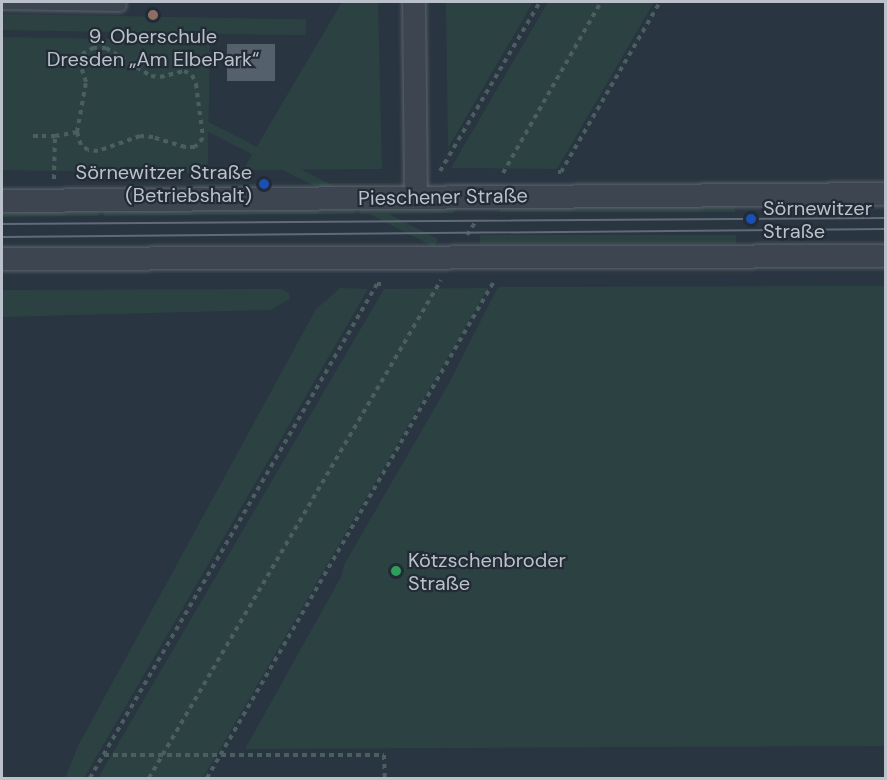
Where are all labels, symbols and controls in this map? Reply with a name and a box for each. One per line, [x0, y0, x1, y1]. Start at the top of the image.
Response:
marker: 9. Oberschule Dresden „Am ElbePark“ [146, 8, 160, 22]
place label: 9. Oberschule Dresden „Am ElbePark“ [47, 24, 259, 71]
place label: Sörnewitzer Straße (Betriebshalt) [76, 160, 252, 207]
marker: Sörnewitzer Straße (Betriebshalt) [257, 177, 271, 191]
street label: Pieschener Straße [358, 184, 528, 210]
place label: Sörnewitzer Straße [763, 196, 872, 243]
marker: Sörnewitzer Straße [744, 212, 758, 226]
place label: Kötzschenbroder Straße [408, 548, 566, 595]
marker: Kötzschenbroder Straße [389, 564, 403, 578]

